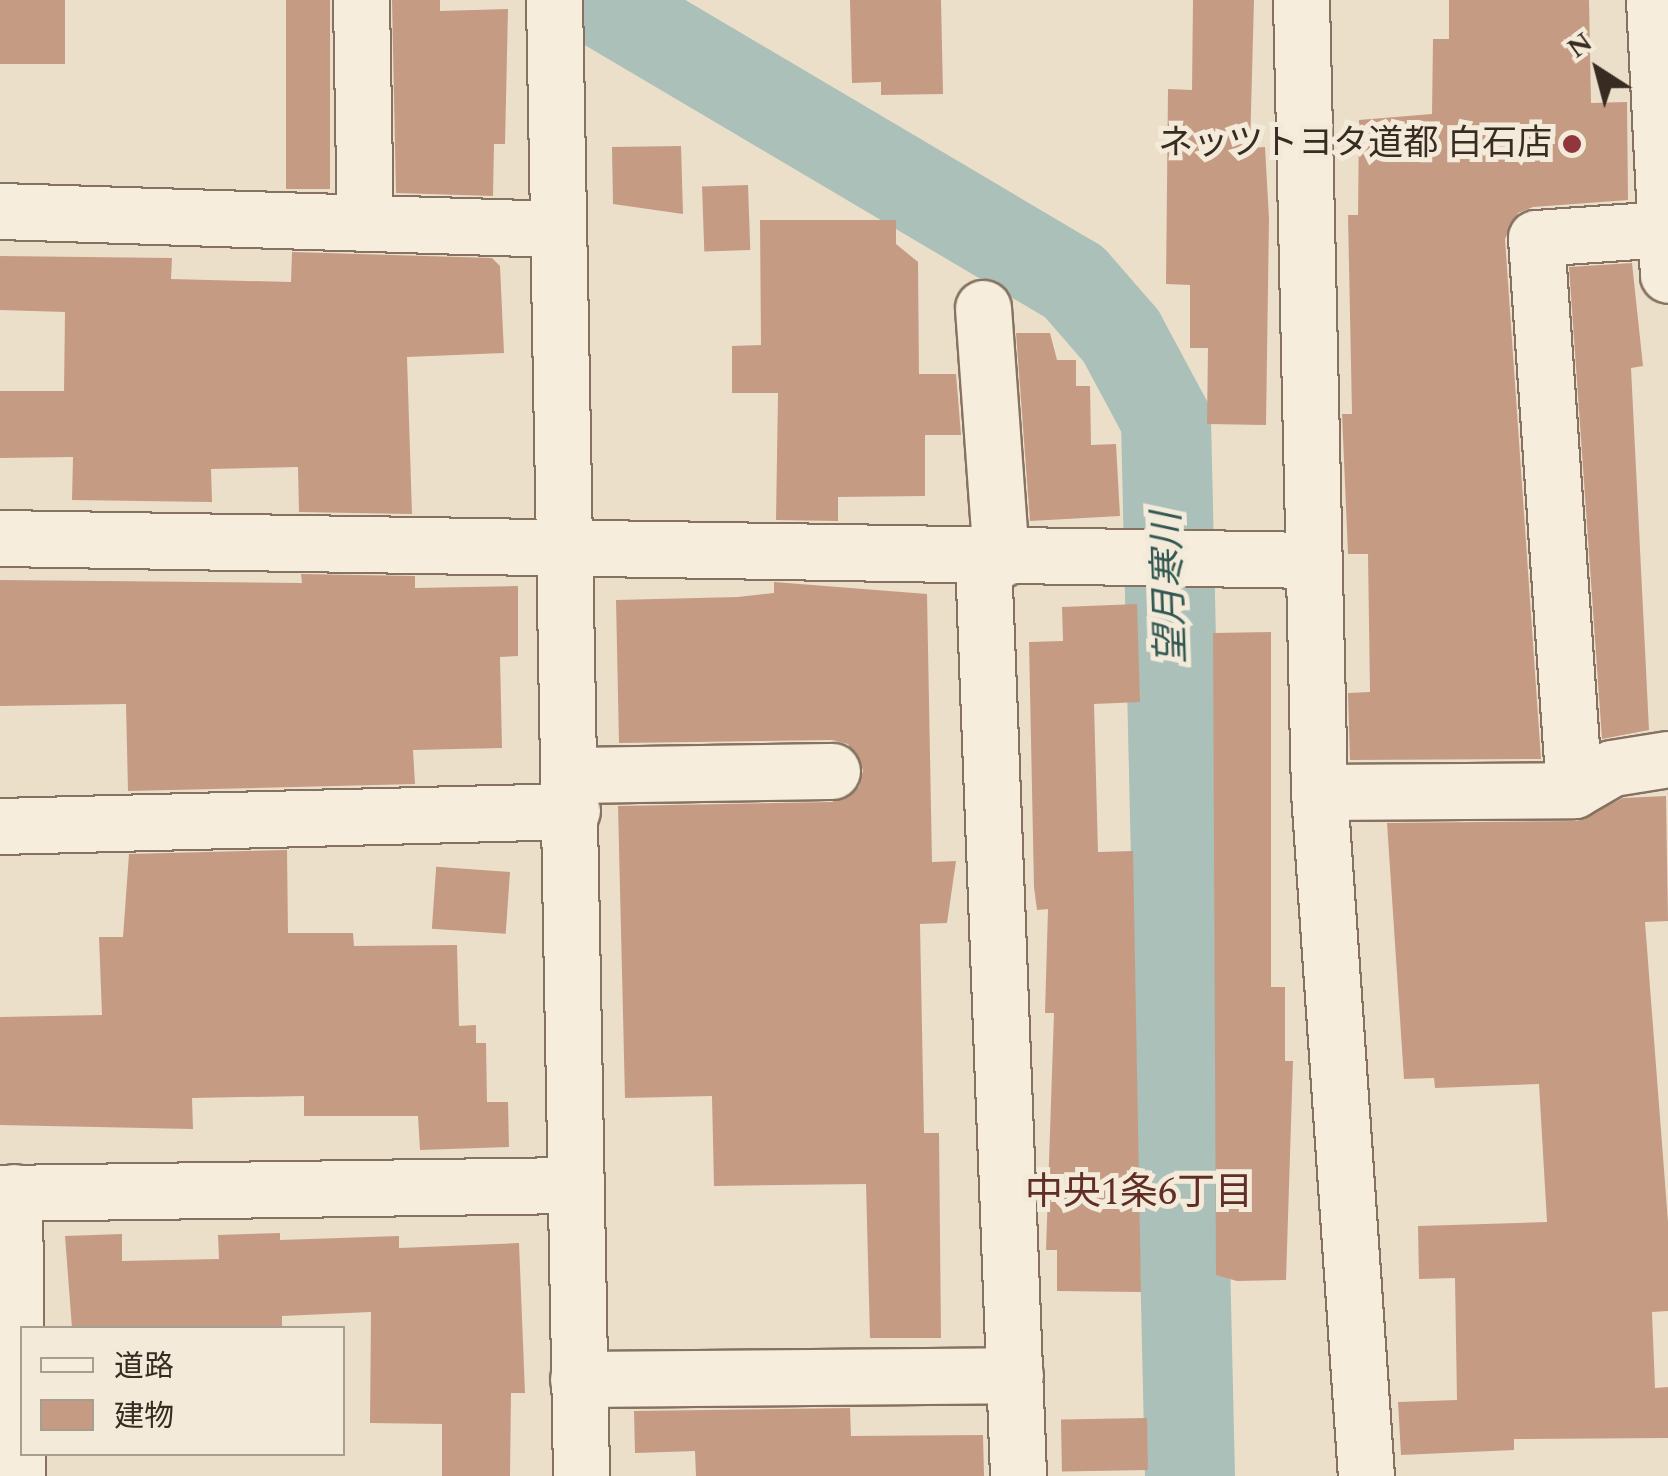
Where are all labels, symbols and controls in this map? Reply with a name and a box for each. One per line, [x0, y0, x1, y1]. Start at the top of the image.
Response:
north arrow [1548, 20, 1648, 120]
text: N [1558, 21, 1602, 69]
place label: ネッツトヨタ道都 白石店 [1158, 123, 1552, 165]
marker: ネッツトヨタ道都 白石店 [1561, 133, 1583, 155]
water label: 望月寒川 [1146, 511, 1196, 665]
district label: 中央1条6丁目 [1025, 1171, 1253, 1217]
legend [20, 1326, 345, 1456]
text: 道路 [114, 1344, 174, 1390]
text: 建物 [114, 1394, 174, 1440]

